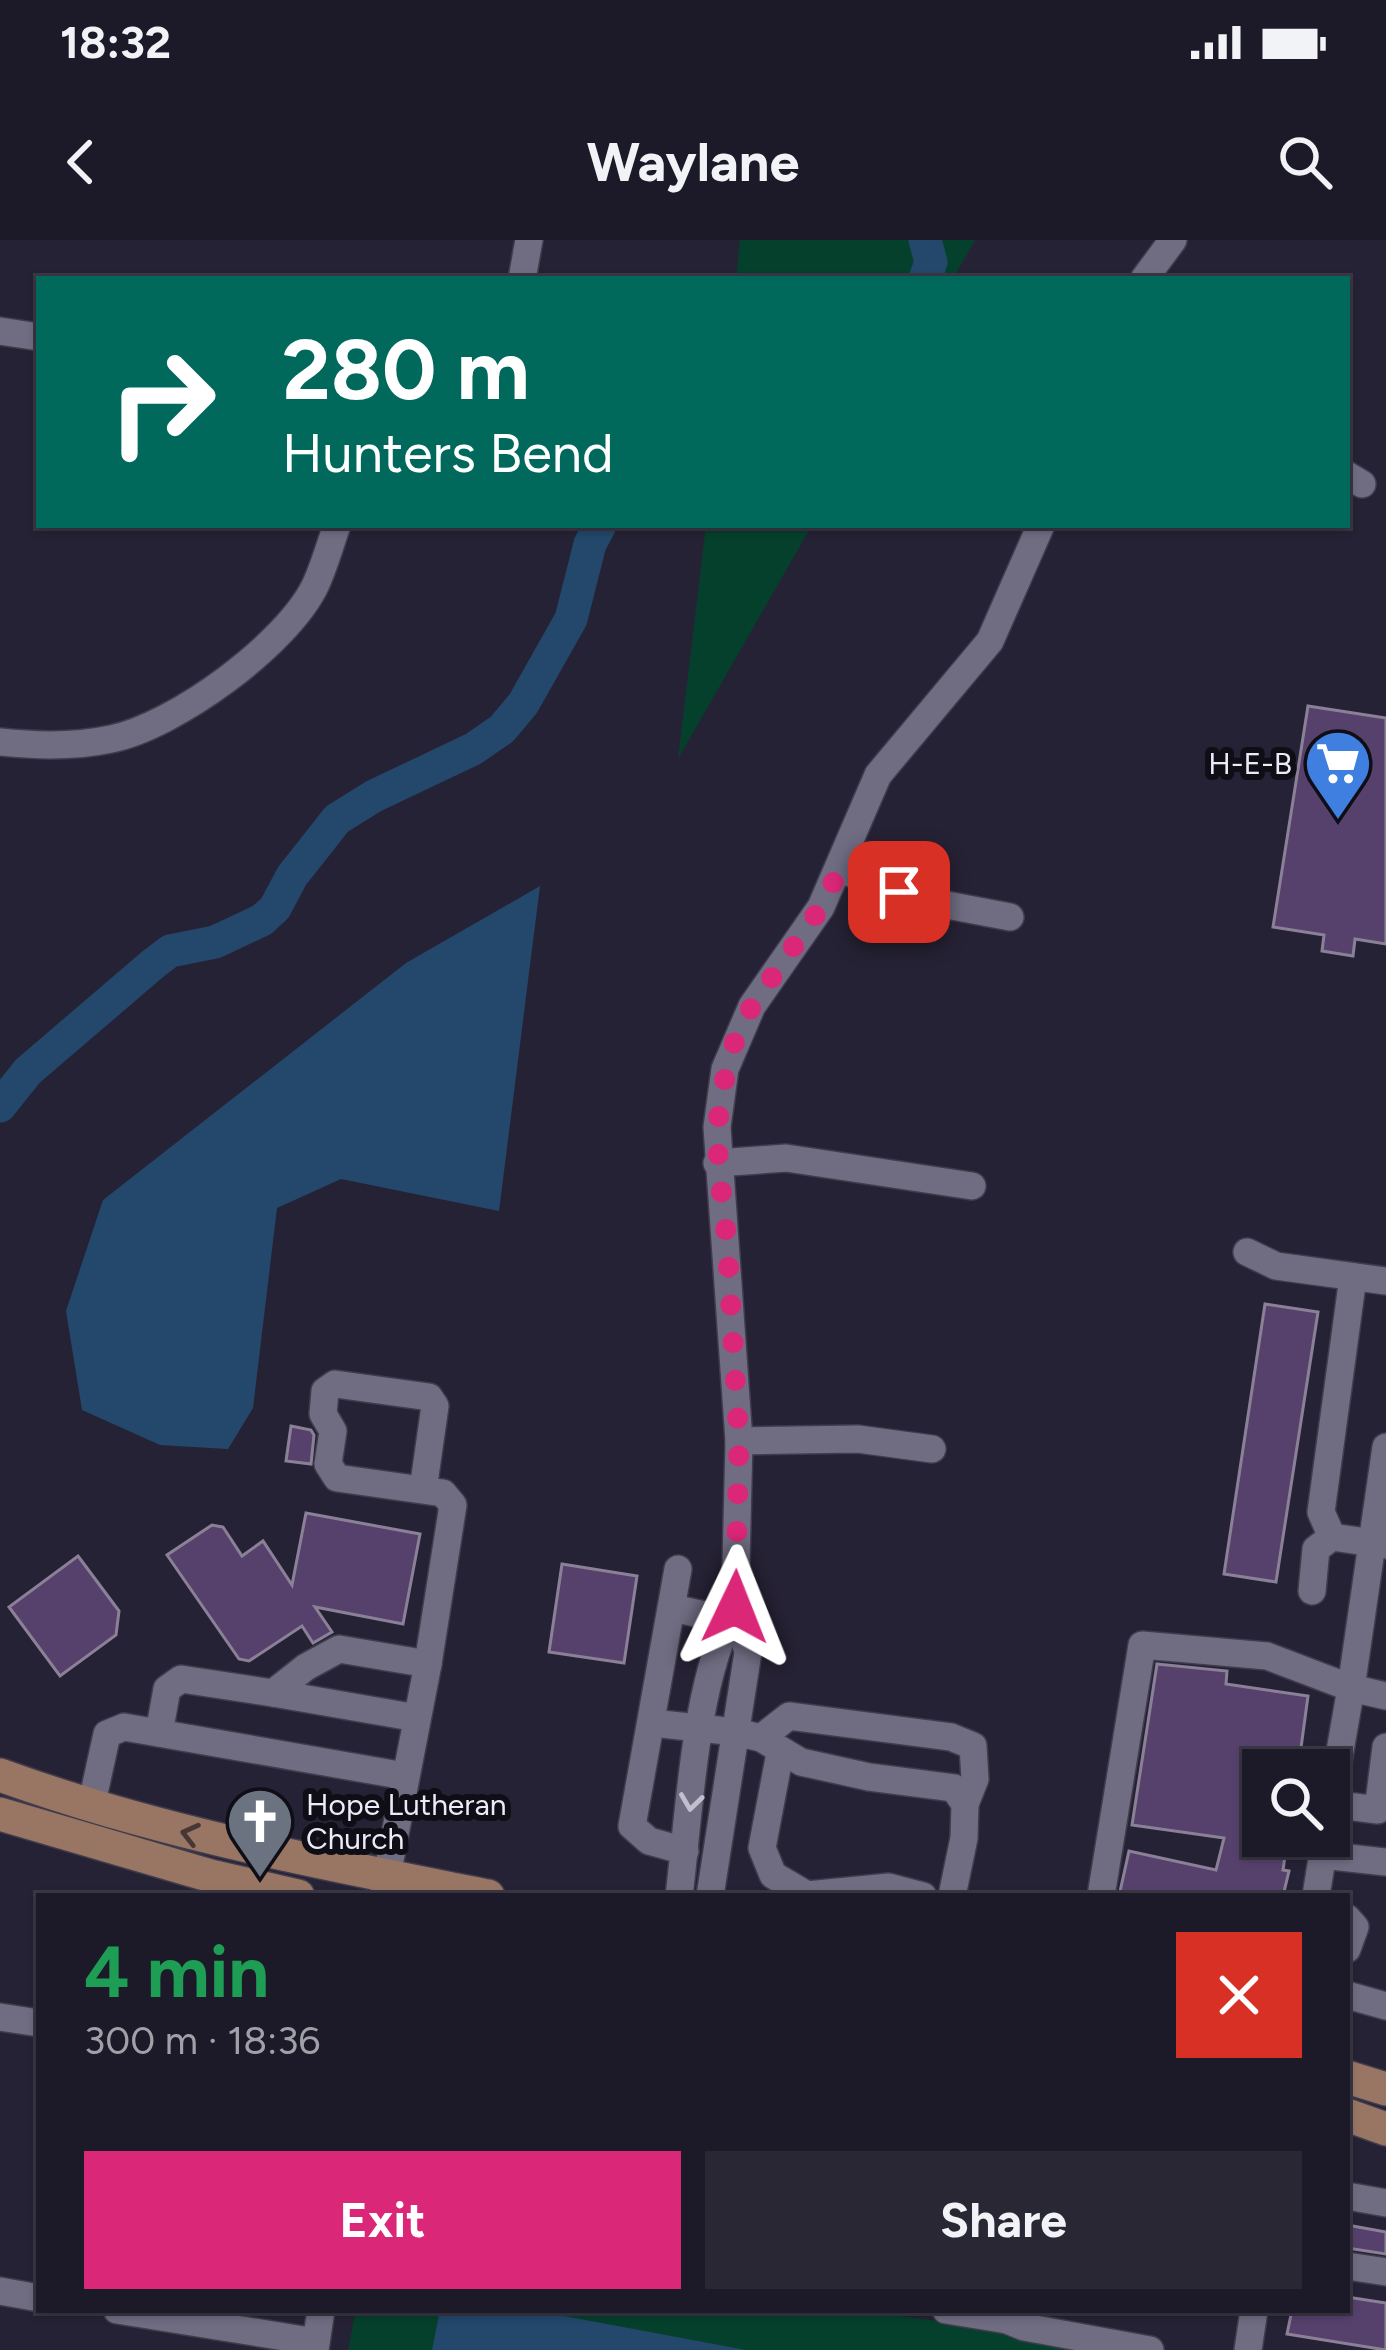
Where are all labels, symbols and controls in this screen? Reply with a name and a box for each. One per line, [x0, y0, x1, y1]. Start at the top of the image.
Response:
text: 18:32 [60, 15, 171, 69]
icon: back [48, 129, 114, 195]
icon: search [1272, 129, 1338, 195]
text: Waylane [587, 130, 799, 195]
text: 280 m [282, 319, 530, 420]
icon: right [84, 324, 240, 480]
text: Hunters Bend [282, 421, 614, 486]
supermarket icon: H-E-B [1303, 728, 1373, 822]
place label: H-E-B [1208, 745, 1292, 782]
pin [848, 841, 950, 943]
icon: arrive [866, 859, 932, 925]
position arrow [672, 1544, 798, 1670]
map controls [1242, 1749, 1350, 1857]
button: search [1242, 1749, 1350, 1857]
church icon: Hope Lutheran Church [225, 1786, 295, 1880]
place label: Hope Lutheran Church [306, 1786, 506, 1857]
one-way arrow [679, 1792, 705, 1811]
one-way arrow [180, 1823, 200, 1848]
text: 4 min [84, 1929, 269, 2015]
button: close [1176, 1932, 1302, 2058]
text: 300 m · 18:36 [84, 2017, 320, 2064]
button: Exit [84, 2151, 681, 2289]
button: Share [705, 2151, 1302, 2289]

